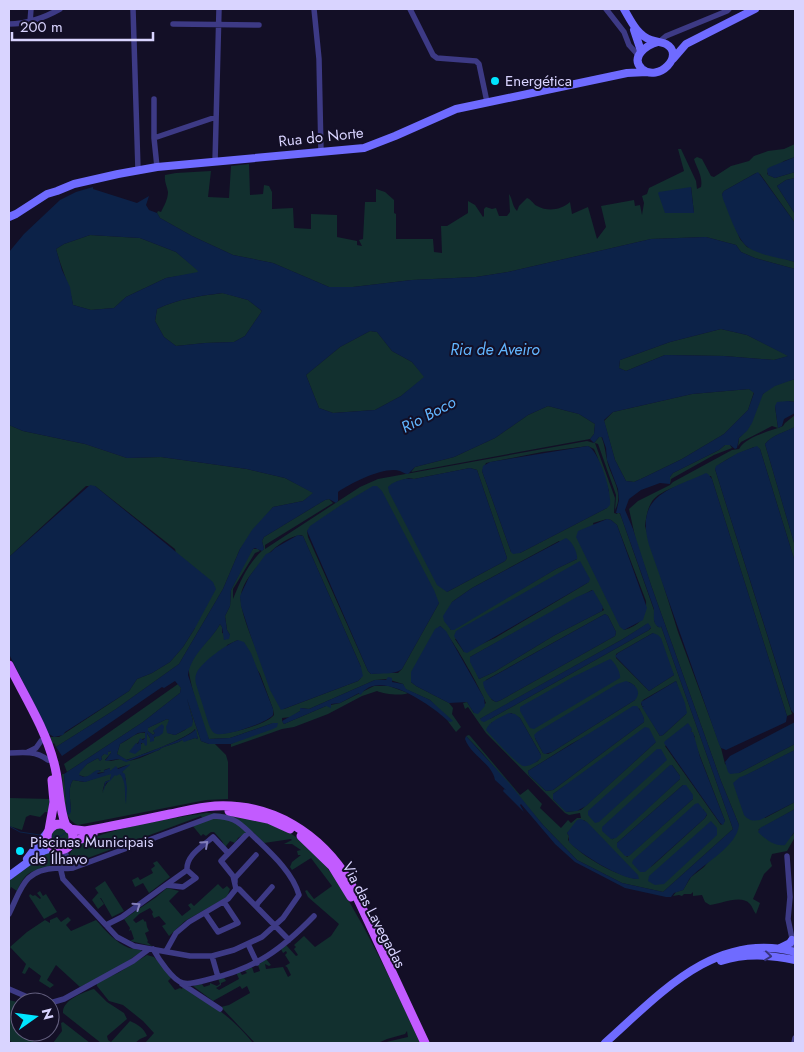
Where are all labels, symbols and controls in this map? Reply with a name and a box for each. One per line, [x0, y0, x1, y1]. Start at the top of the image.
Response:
scale bar [12, 10, 154, 42]
text: 200 m [20, 16, 63, 38]
place label: Energética [505, 70, 572, 92]
marker: Energética [489, 75, 501, 87]
street label: Rua do Norte [277, 122, 365, 152]
water label: Ria de Aveiro [450, 338, 540, 361]
water label: Rio Boco [397, 390, 460, 438]
place label: Piscinas Municipais de Ílhavo [30, 831, 153, 870]
one-way arrow [199, 841, 208, 850]
marker: Piscinas Municipais de Ílhavo [14, 845, 26, 857]
street label: Via das Lavegadas [337, 858, 411, 972]
one-way arrow [131, 903, 141, 912]
one-way arrow [764, 950, 772, 961]
north arrow [10, 992, 60, 1042]
text: N [37, 1006, 59, 1022]

